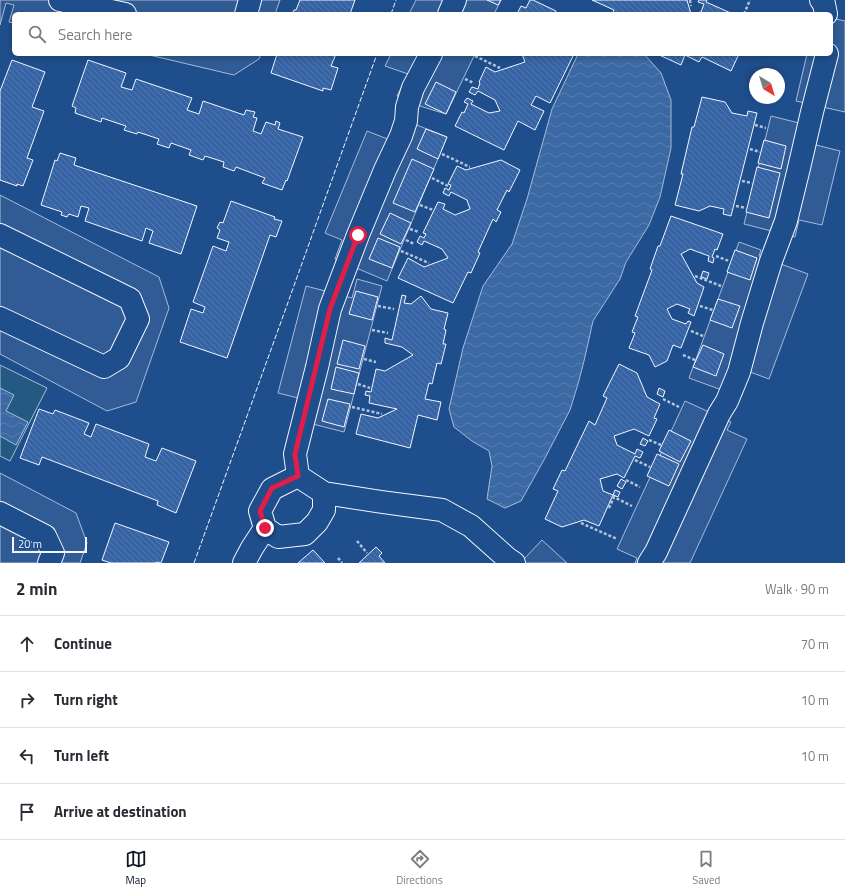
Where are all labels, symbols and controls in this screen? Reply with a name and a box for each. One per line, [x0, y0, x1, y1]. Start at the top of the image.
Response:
search box [12, 12, 833, 56]
icon: search [26, 23, 48, 45]
text: Search here [58, 23, 132, 46]
north arrow [749, 68, 785, 104]
route start [349, 226, 367, 244]
route end [256, 519, 274, 537]
scale bar [12, 535, 87, 554]
text: 20 m [18, 536, 42, 552]
text: 2 min [16, 576, 57, 602]
text: Walk · 90 m [765, 579, 829, 599]
text: Continue [54, 632, 112, 655]
icon: ahead [16, 633, 38, 655]
text: 70 m [801, 634, 829, 654]
text: Turn right [54, 688, 118, 711]
icon: right [16, 689, 38, 711]
text: 10 m [801, 690, 829, 710]
text: Turn left [54, 744, 109, 767]
icon: left [16, 745, 38, 767]
text: 10 m [801, 746, 829, 766]
text: Arrive at destination [54, 800, 187, 823]
icon: arrive [16, 801, 38, 823]
tab: Map [125, 848, 147, 888]
tab: Directions [396, 848, 443, 888]
tab: Saved [692, 848, 720, 888]

